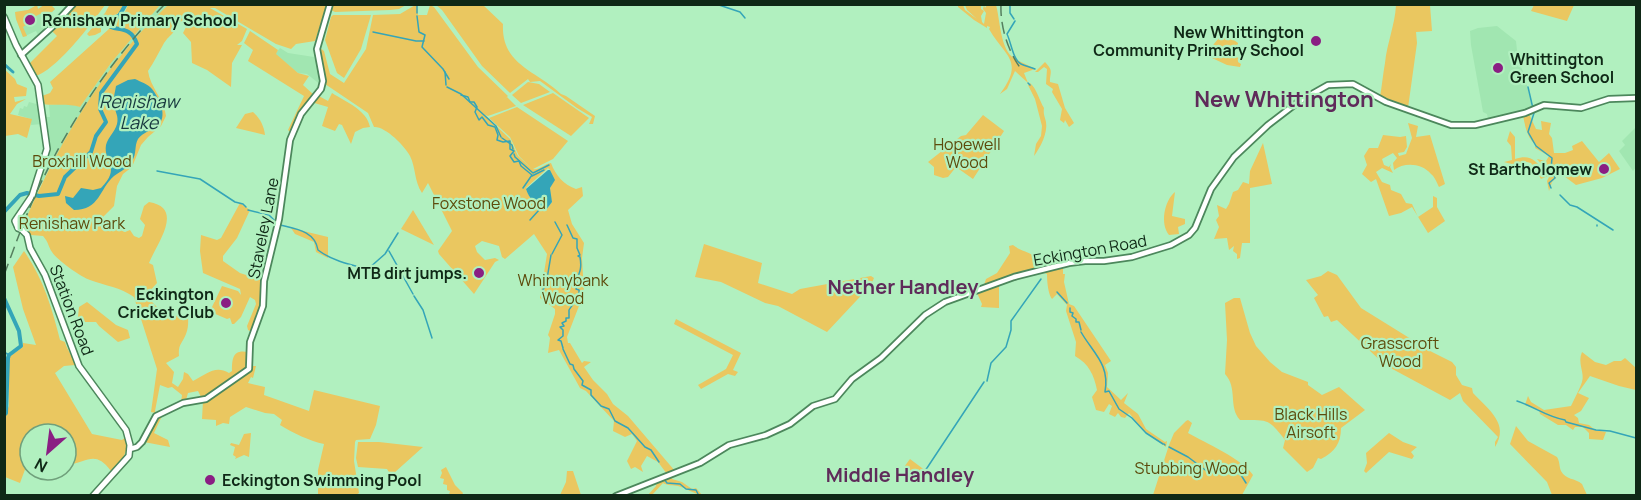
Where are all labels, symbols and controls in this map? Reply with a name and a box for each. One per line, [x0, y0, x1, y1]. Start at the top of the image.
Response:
place label: Renishaw Primary School [42, 9, 237, 31]
marker: Renishaw Primary School [23, 13, 37, 27]
place label: New Whittington Community Primary School [1093, 21, 1304, 61]
marker: New Whittington Community Primary School [1309, 34, 1323, 48]
place label: Whittington Green School [1510, 48, 1614, 88]
marker: Whittington Green School [1491, 61, 1505, 75]
district label: New Whittington [1194, 84, 1374, 114]
water label: Renishaw Lake [99, 89, 181, 134]
park label: Hopewell Wood [933, 133, 1001, 173]
park label: Broxhill Wood [32, 150, 132, 172]
place label: St Bartholomew [1468, 158, 1592, 180]
marker: St Bartholomew [1597, 162, 1611, 176]
street label: Staveley Lane [242, 176, 284, 280]
park label: Foxstone Wood [432, 192, 546, 214]
park label: Renishaw Park [19, 212, 126, 234]
street label: Eckington Road [1032, 229, 1148, 271]
street label: Station Road [45, 262, 99, 358]
place label: MTB dirt jumps. [347, 262, 467, 284]
marker: MTB dirt jumps. [472, 266, 486, 280]
park label: Whinnybank Wood [517, 269, 610, 309]
district label: Nether Handley [828, 273, 979, 300]
place label: Eckington Cricket Club [118, 283, 214, 323]
marker: Eckington Cricket Club [219, 296, 233, 310]
park label: Grasscroft Wood [1361, 332, 1439, 372]
park label: Black Hills Airsoft [1275, 403, 1347, 443]
north arrow [18, 422, 78, 482]
text: N [31, 453, 51, 478]
park label: Stubbing Wood [1134, 457, 1248, 479]
district label: Middle Handley [826, 461, 975, 488]
place label: Eckington Swimming Pool [222, 469, 422, 491]
marker: Eckington Swimming Pool [203, 473, 217, 487]

